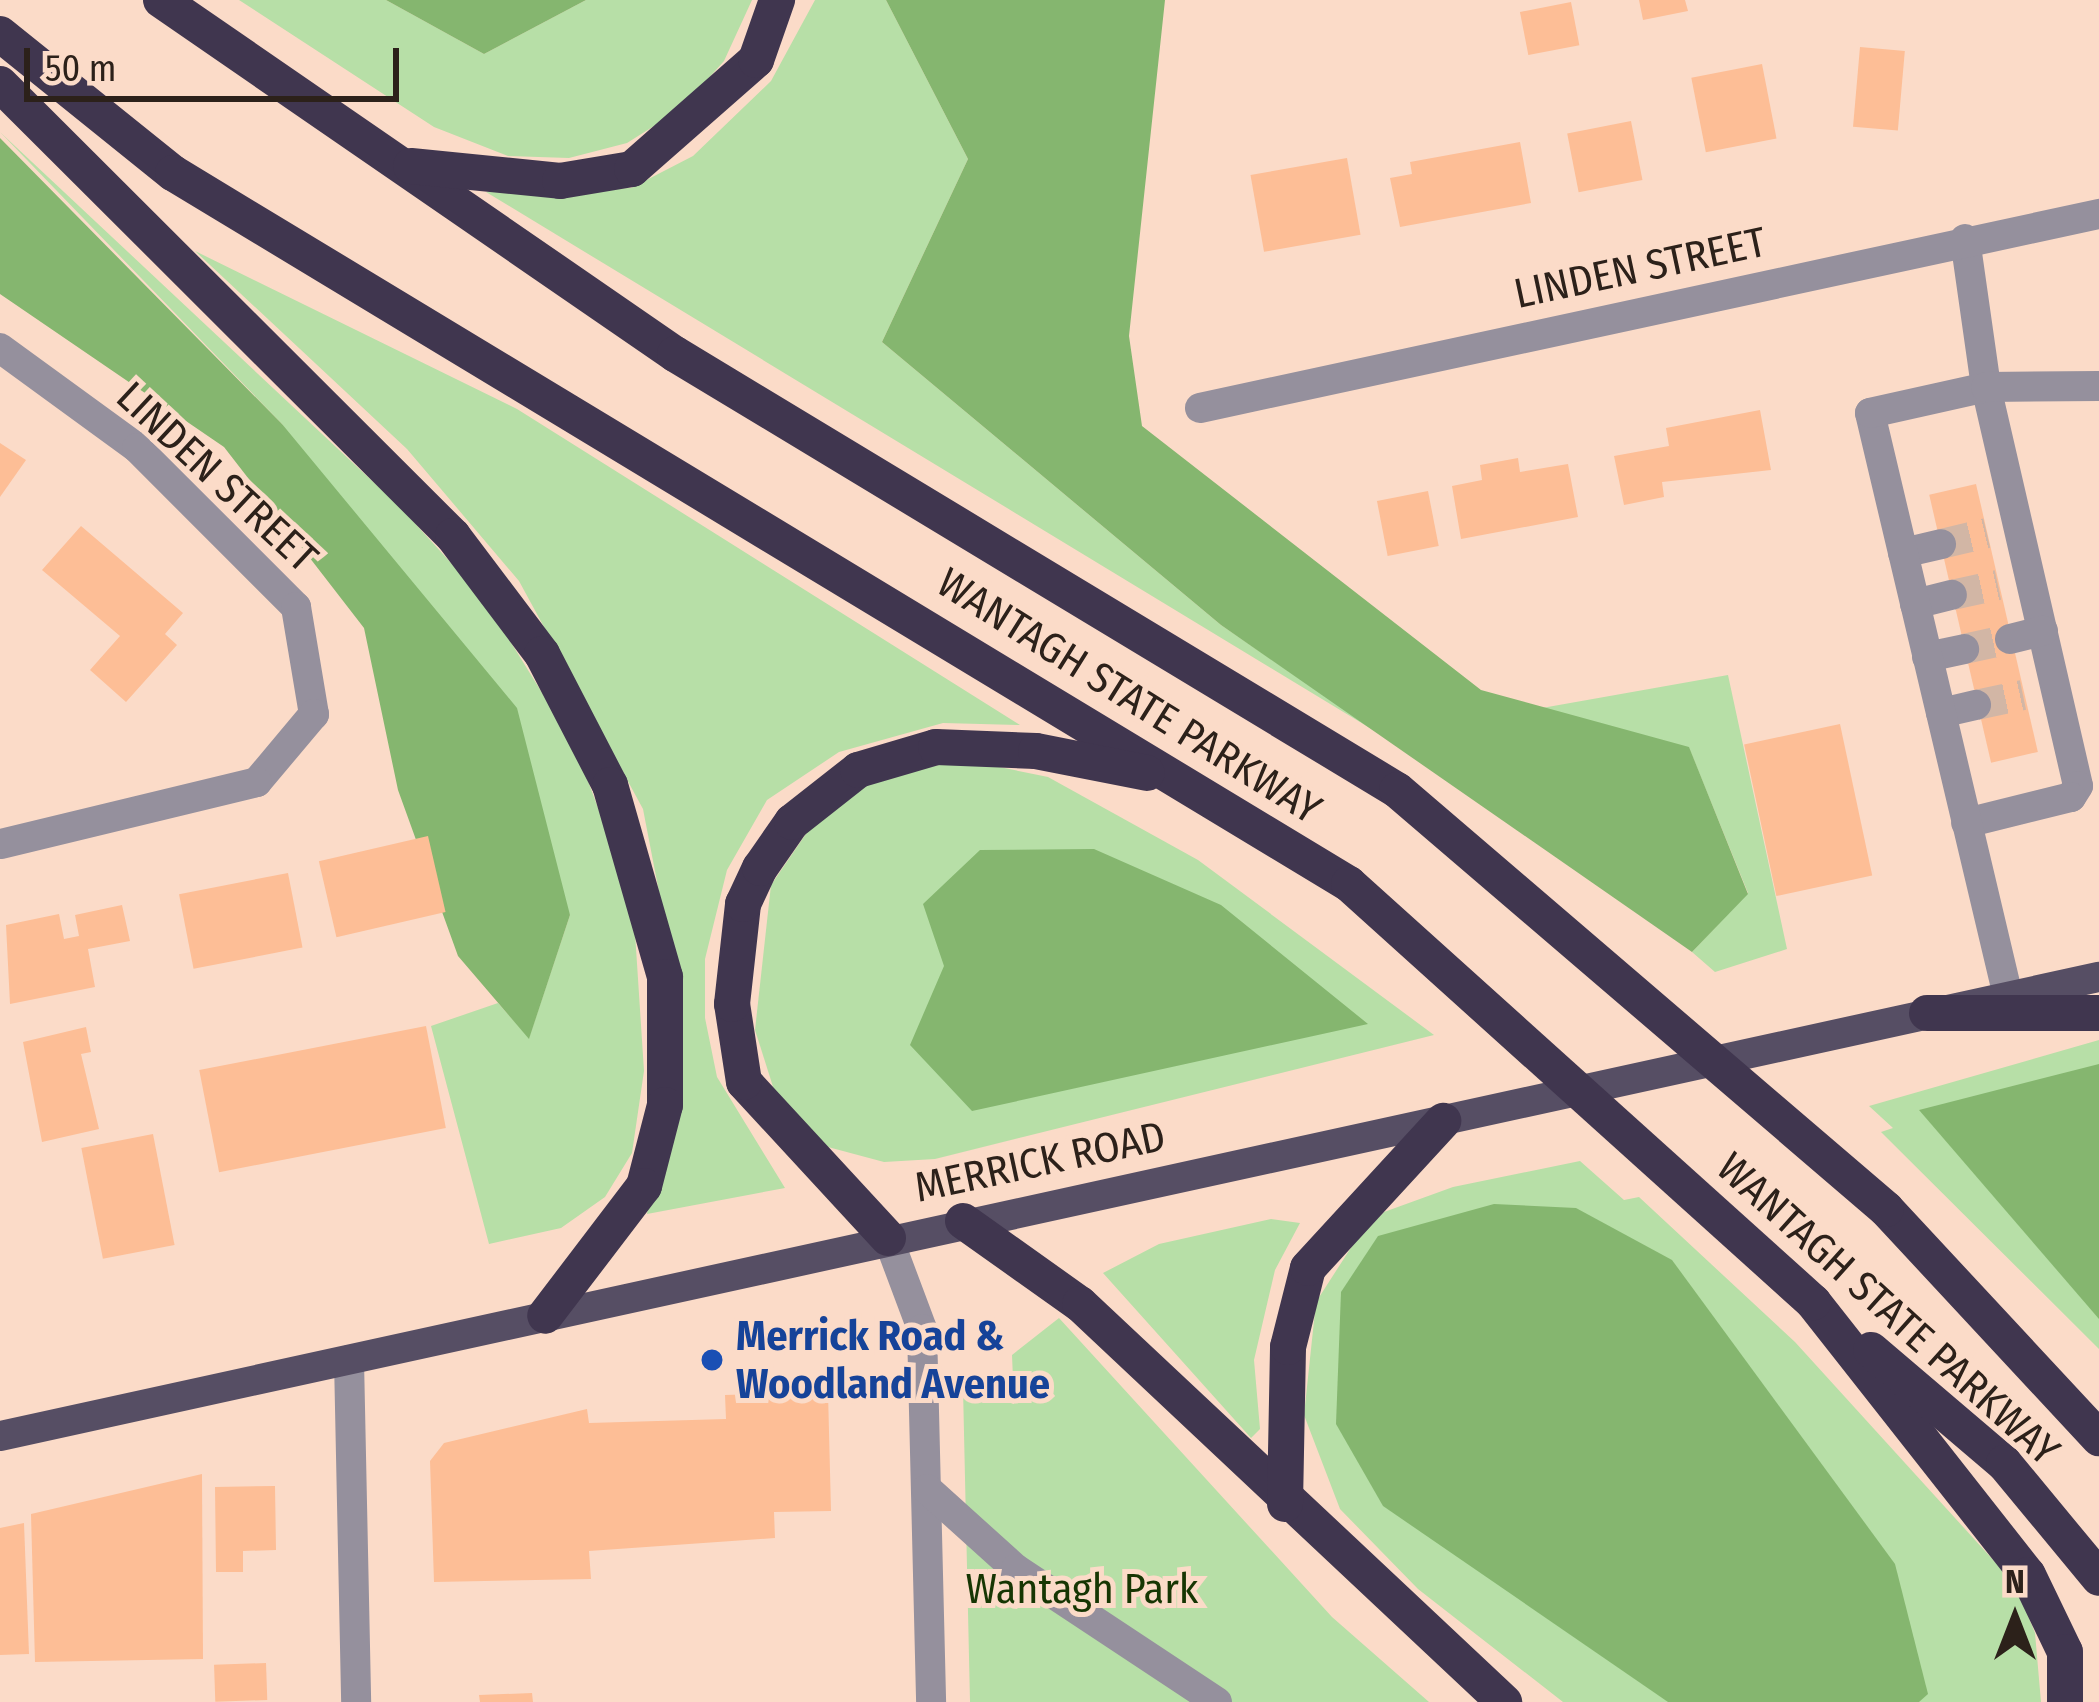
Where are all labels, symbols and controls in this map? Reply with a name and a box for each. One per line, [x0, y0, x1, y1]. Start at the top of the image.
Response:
scale bar [30, 24, 405, 98]
text: 50 m [45, 47, 116, 91]
street label: LINDEN STREET [1510, 217, 1770, 319]
street label: LINDEN STREET [106, 371, 328, 583]
street label: WANTAGH STATE PARKWAY [928, 557, 1330, 835]
street label: MERRICK ROAD [910, 1111, 1170, 1213]
street label: WANTAGH STATE PARKWAY [1707, 1142, 2069, 1476]
place label: Merrick Road & Woodland Avenue [736, 1311, 1050, 1410]
marker: Merrick Road & Woodland Avenue [699, 1347, 725, 1373]
north arrow [1955, 1558, 2075, 1678]
text: N [2005, 1562, 2025, 1602]
park label: Wantagh Park [966, 1564, 1198, 1614]

